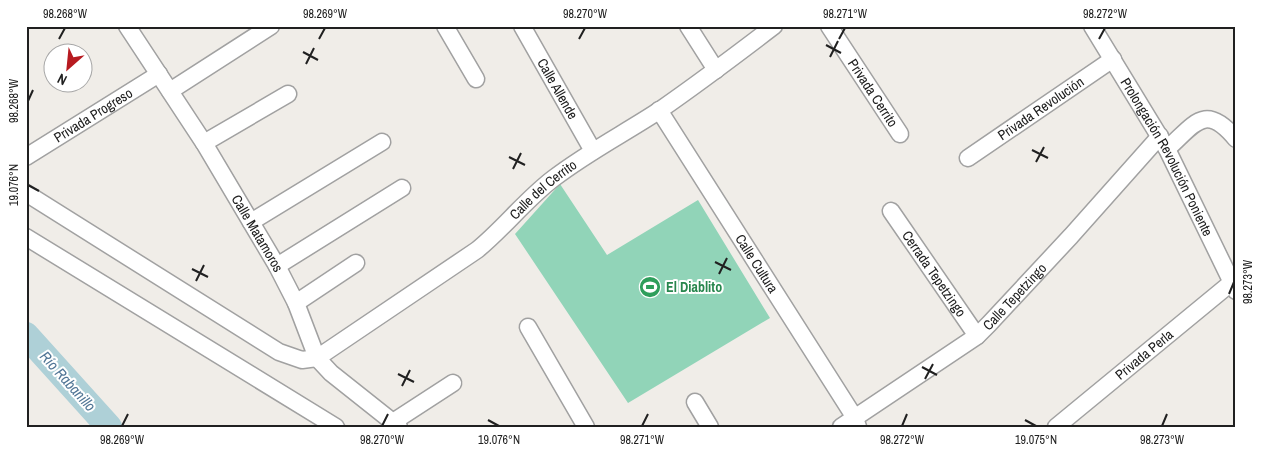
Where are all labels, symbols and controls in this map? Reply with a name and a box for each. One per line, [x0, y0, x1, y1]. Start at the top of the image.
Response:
text: 98.268°W [43, 6, 88, 22]
text: 98.269°W [303, 6, 348, 22]
text: 98.270°W [563, 6, 608, 22]
text: 98.271°W [823, 6, 868, 22]
text: 98.272°W [1083, 6, 1128, 22]
north arrow [42, 42, 92, 92]
street label: Calle Allende [533, 55, 582, 122]
street label: Privada Cerrito [844, 55, 902, 130]
text: N [54, 70, 70, 89]
street label: Privada Revolución [994, 73, 1087, 144]
street label: Prolongación Revolución Poniente [1117, 74, 1217, 239]
text: 98.268°W [6, 78, 22, 123]
street label: Privada Progreso [50, 84, 136, 146]
street label: Calle del Cerrito [505, 156, 580, 223]
text: 19.076°N [6, 164, 22, 206]
street label: Calle Matamoros [228, 191, 288, 275]
street label: Cerrada Tepetzingo [898, 227, 970, 320]
street label: Calle Cultura [731, 231, 782, 297]
street label: Calle Tepetzingo [979, 259, 1050, 334]
text: 98.273°W [1240, 259, 1256, 304]
sports icon: El Diablito [638, 275, 662, 299]
place label: El Diablito [666, 278, 722, 296]
street label: Privada Perla [1111, 325, 1177, 384]
water label: Río Rabanillo [35, 346, 101, 416]
text: 98.269°W [100, 432, 145, 448]
text: 98.270°W [360, 432, 405, 448]
text: 19.076°N [478, 432, 520, 448]
text: 98.271°W [620, 432, 665, 448]
text: 98.272°W [880, 432, 925, 448]
text: 19.075°N [1015, 432, 1057, 448]
text: 98.273°W [1140, 432, 1185, 448]

